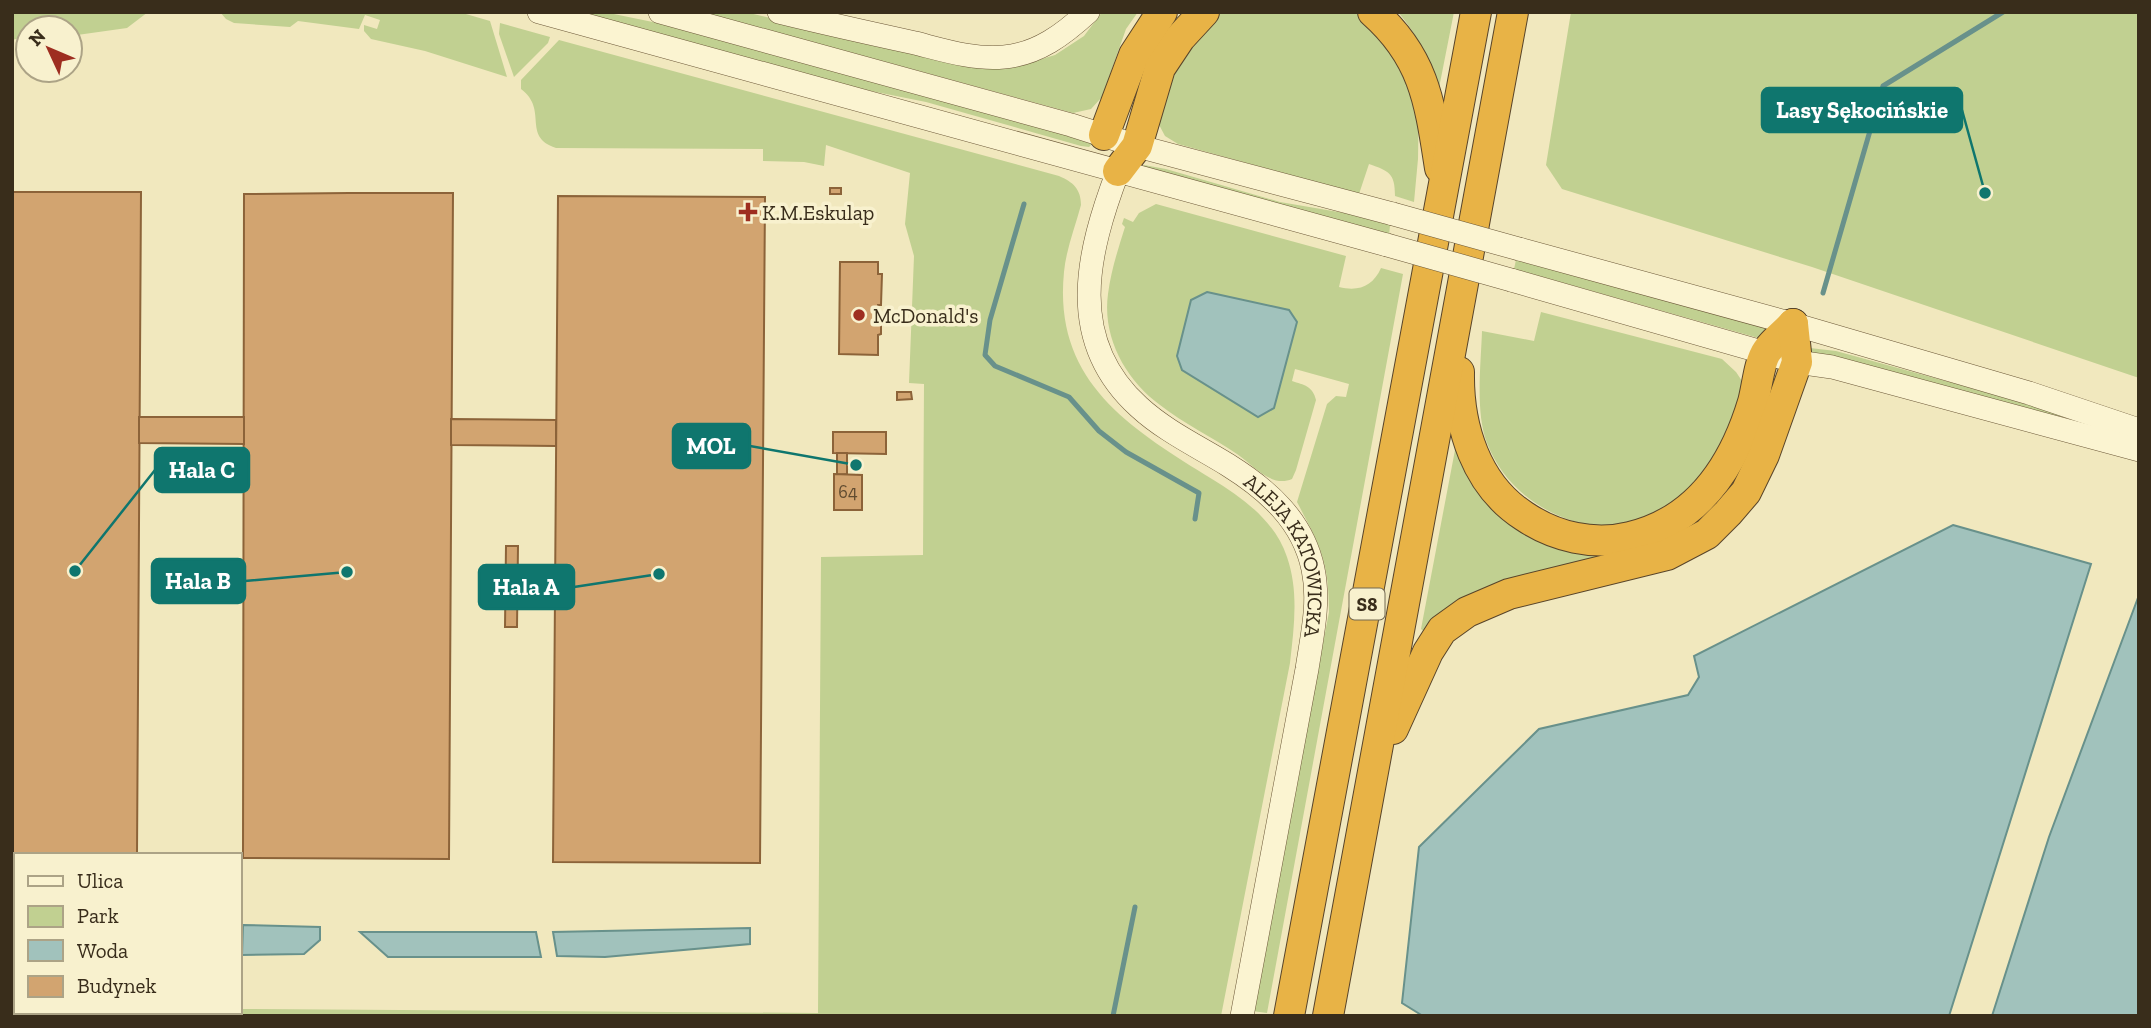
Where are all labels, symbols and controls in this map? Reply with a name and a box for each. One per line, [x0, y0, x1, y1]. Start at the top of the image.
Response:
north arrow [14, 14, 84, 84]
text: N [24, 24, 50, 51]
callout: Lasy Sękocińskie [1762, 88, 1962, 132]
text: Lasy Sękocińskie [1776, 96, 1948, 124]
place label: K.M.Eskulap [762, 200, 874, 225]
marker: K.M.Eskulap [740, 204, 756, 220]
place label: McDonald's [873, 303, 978, 328]
marker: McDonald's [851, 307, 867, 323]
callout: MOL [673, 424, 750, 468]
text: MOL [686, 432, 736, 460]
callout: Hala C [155, 448, 249, 492]
text: Hala C [169, 456, 235, 484]
street label: ALEJA KATOWICKA [1239, 468, 1328, 640]
house number: 64 [838, 481, 858, 503]
callout: Hala B [152, 559, 245, 603]
callout: Hala A [479, 565, 574, 609]
text: Hala B [165, 567, 231, 595]
text: Hala A [493, 573, 560, 601]
road number: S8 [1350, 589, 1384, 620]
legend [14, 853, 242, 1014]
text: Ulica [77, 868, 123, 893]
text: Park [77, 903, 119, 928]
text: Woda [77, 938, 128, 963]
text: Budynek [77, 973, 156, 998]

